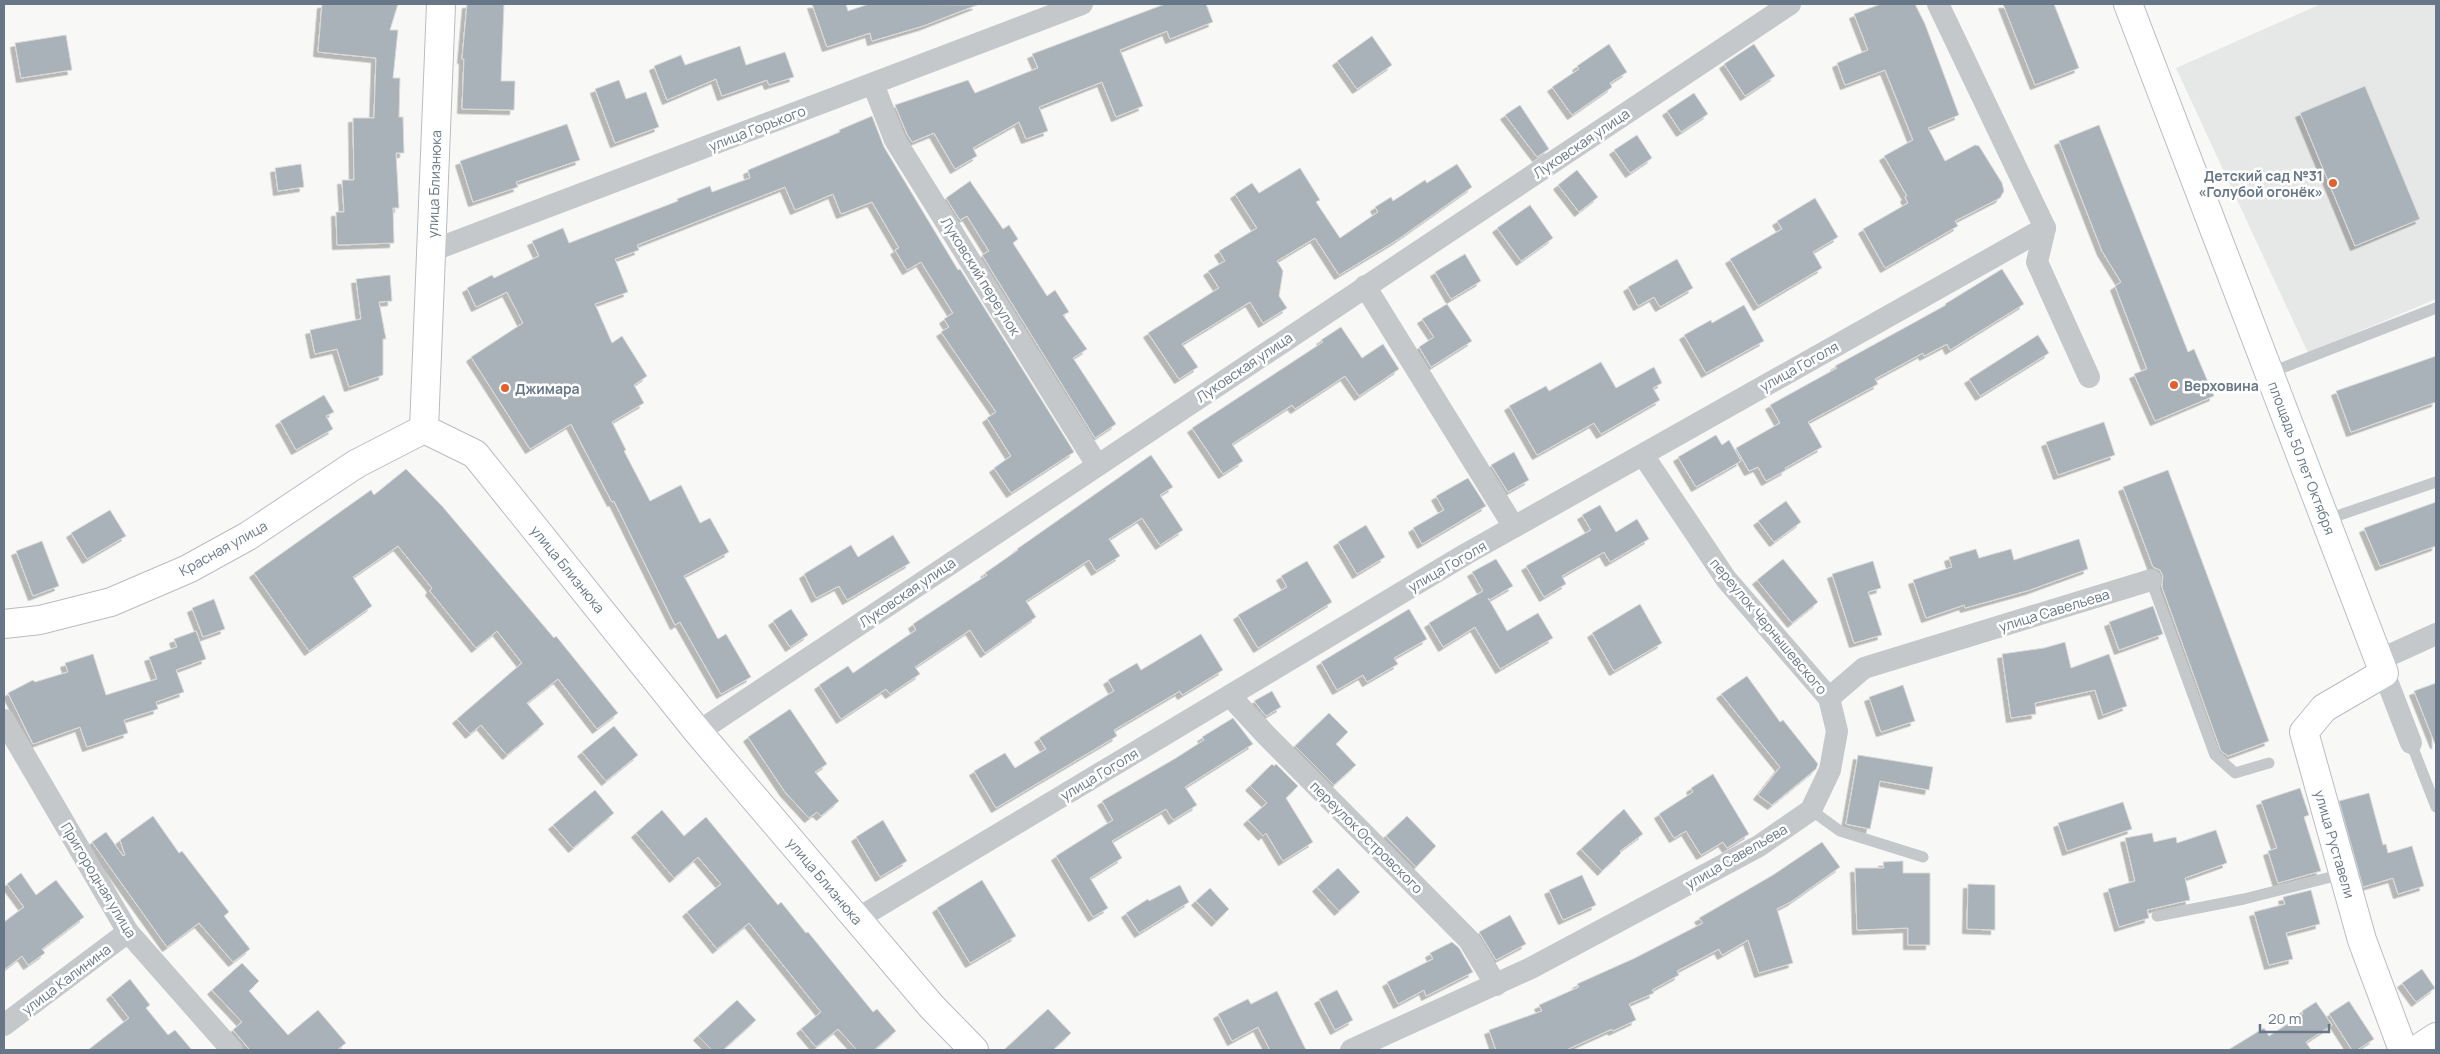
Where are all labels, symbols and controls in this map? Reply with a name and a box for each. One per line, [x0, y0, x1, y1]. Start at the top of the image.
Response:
street label: улица Горького [706, 101, 808, 155]
street label: Луковская улица [1529, 104, 1633, 182]
street label: улица Близнюка [423, 130, 445, 238]
place label: Детский сад №31 «Голубой огонёк» [2198, 166, 2323, 201]
marker: Детский сад №31 «Голубой огонёк» [2327, 177, 2339, 189]
street label: Луковский переулок [937, 213, 1026, 340]
street label: Луковская улица [1192, 328, 1296, 406]
street label: улица Гоголя [1756, 337, 1842, 395]
place label: Верховина [2184, 376, 2259, 395]
place label: Джимара [515, 379, 580, 398]
marker: Верховина [2168, 379, 2180, 391]
street label: площадь 50 лет Октября [2264, 379, 2340, 537]
marker: Джимара [499, 382, 511, 394]
street label: Красная улица [175, 516, 271, 580]
street label: улица Близнюка [527, 521, 609, 617]
street label: улица Гоголя [1404, 536, 1490, 596]
street label: Луковская улица [855, 553, 959, 631]
street label: переулок Чернышевского [1706, 554, 1832, 698]
street label: улица Савельева [1996, 584, 2112, 636]
street label: улица Гоголя [1057, 743, 1141, 805]
street label: переулок Островского [1307, 777, 1427, 897]
street label: улица Руставели [2310, 788, 2360, 900]
street label: Пригородная улица [57, 819, 141, 941]
street label: улица Савельева [1682, 819, 1790, 893]
street label: улица Близнюка [783, 834, 867, 928]
street label: улица Калинина [18, 939, 114, 1019]
scale bar [2260, 1002, 2329, 1034]
text: 20 m [2268, 1008, 2301, 1029]

